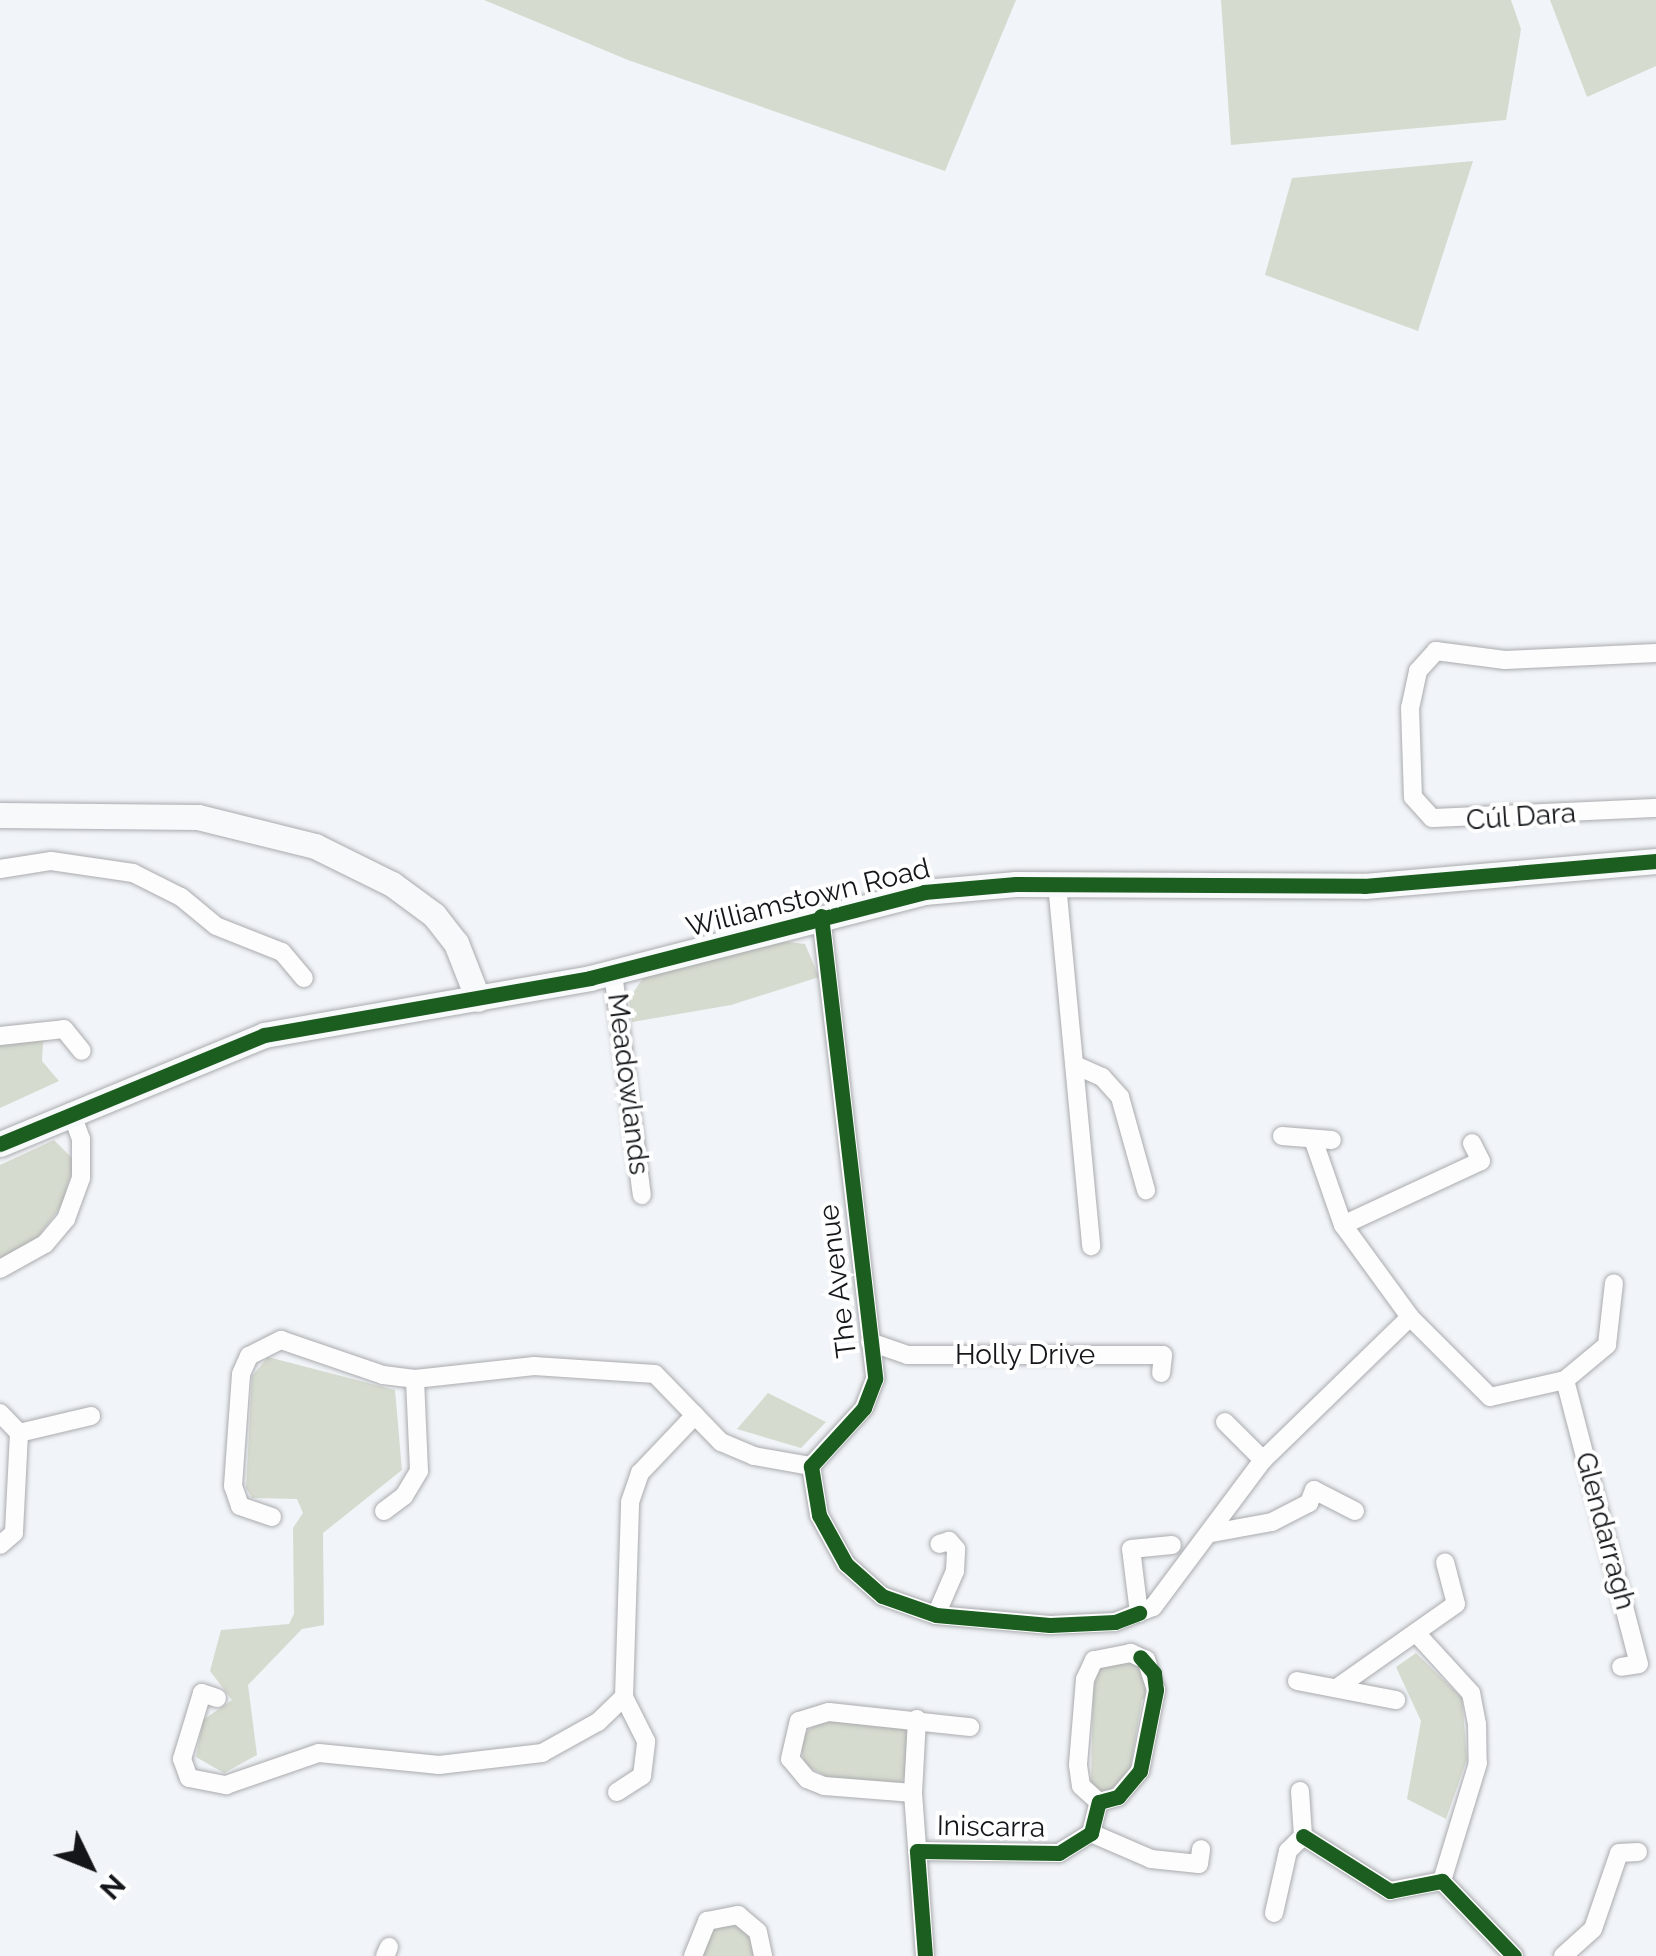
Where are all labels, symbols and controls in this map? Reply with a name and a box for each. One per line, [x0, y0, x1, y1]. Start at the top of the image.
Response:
street label: Cúl Dara [1465, 796, 1577, 838]
street label: Williamstown Road [683, 851, 933, 945]
street label: Meadowlands [600, 991, 656, 1177]
street label: The Avenue [812, 1202, 864, 1360]
street label: Holly Drive [955, 1338, 1095, 1372]
street label: Glendarragh [1568, 1449, 1642, 1613]
street label: Iniscarra [937, 1809, 1045, 1845]
north arrow [40, 1816, 140, 1916]
text: N [93, 1868, 132, 1906]

